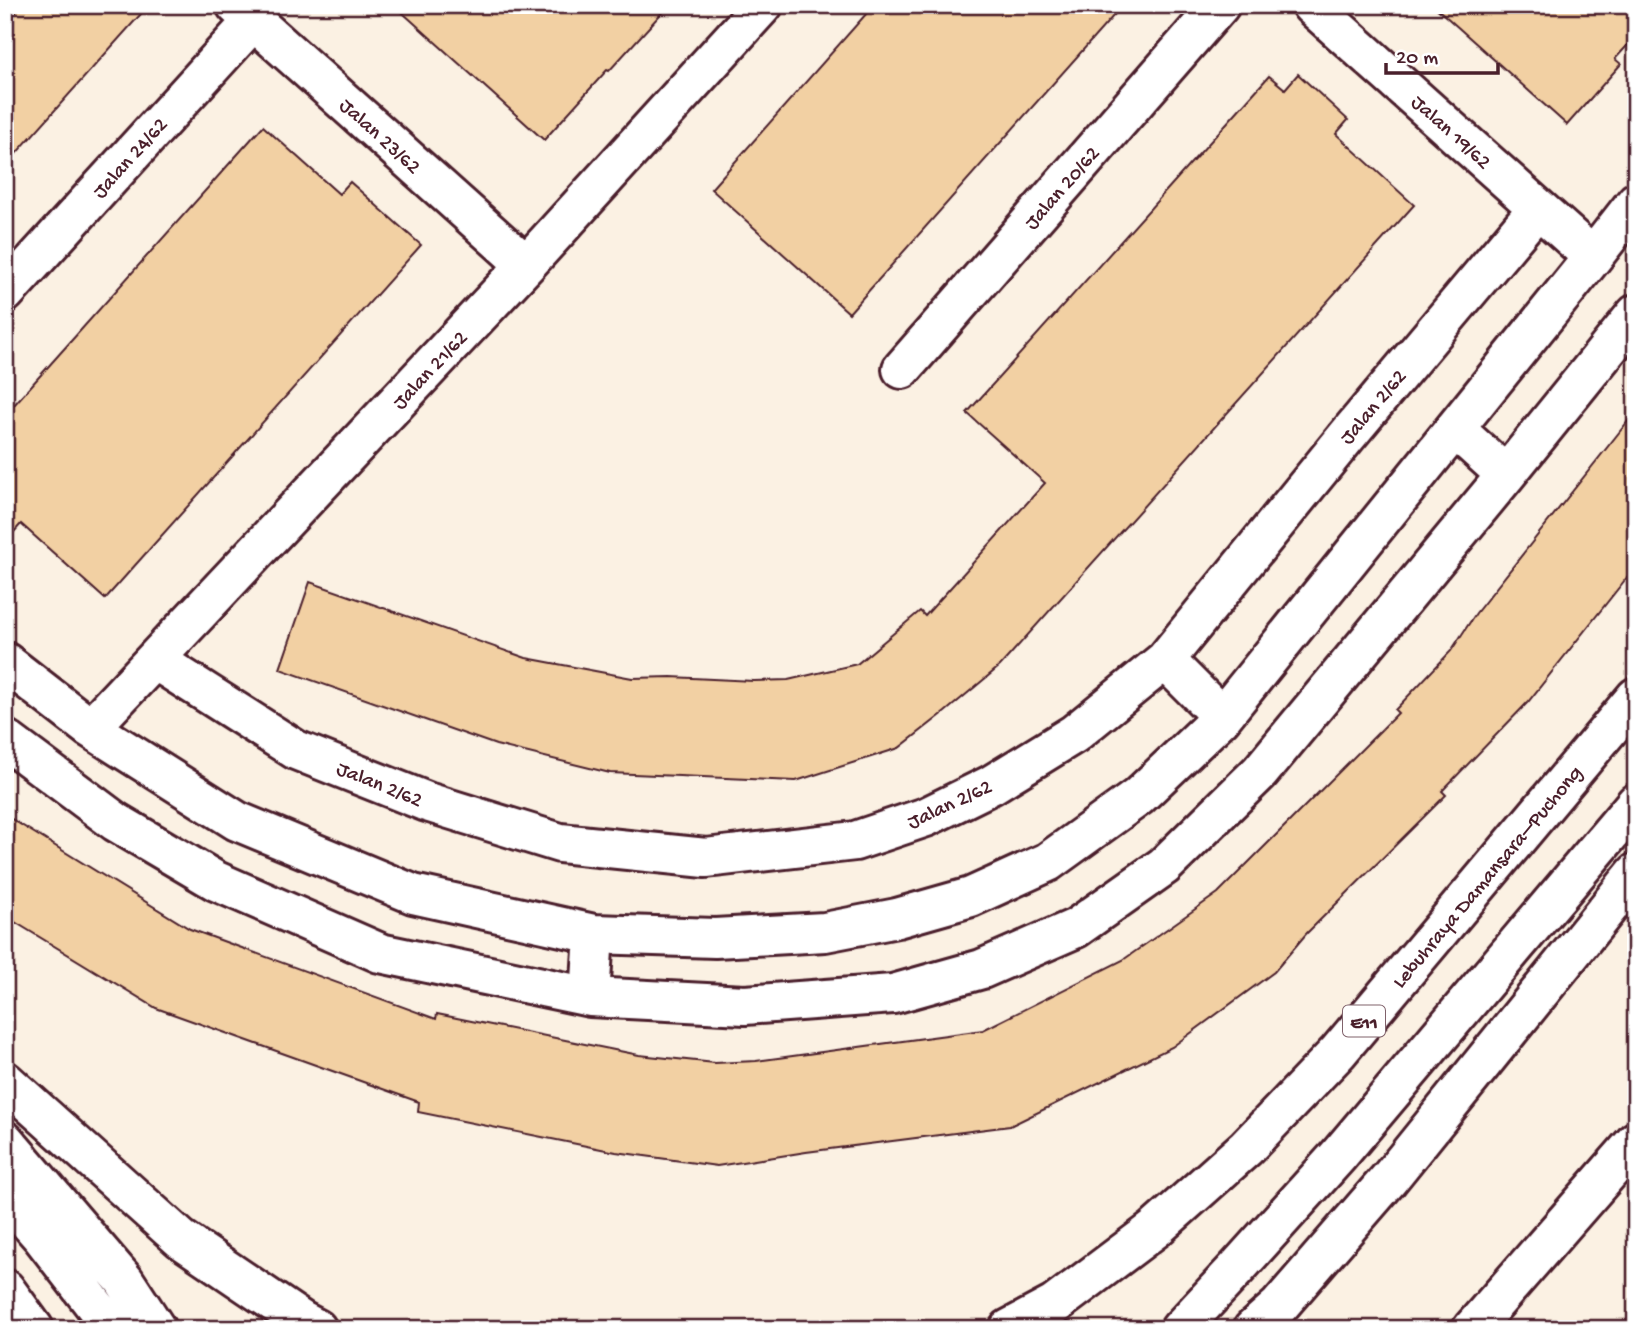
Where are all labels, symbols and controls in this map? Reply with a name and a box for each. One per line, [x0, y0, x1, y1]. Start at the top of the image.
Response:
scale bar [1386, 32, 1498, 76]
text: 20 m [1396, 47, 1438, 72]
street label: Jalan 19/62 [1405, 91, 1495, 176]
street label: Jalan 23/62 [333, 94, 425, 181]
street label: Jalan 24/62 [89, 114, 174, 205]
street label: Jalan 20/62 [1021, 143, 1107, 236]
street label: Jalan 21/62 [389, 327, 474, 416]
street label: Jalan 2/62 [1336, 366, 1413, 451]
street label: Jalan 2/62 [332, 758, 425, 815]
street label: Lebuhraya Damansara–Puchong [1388, 762, 1589, 995]
street label: Jalan 2/62 [904, 776, 997, 837]
road number: E11 [1343, 1006, 1385, 1036]

